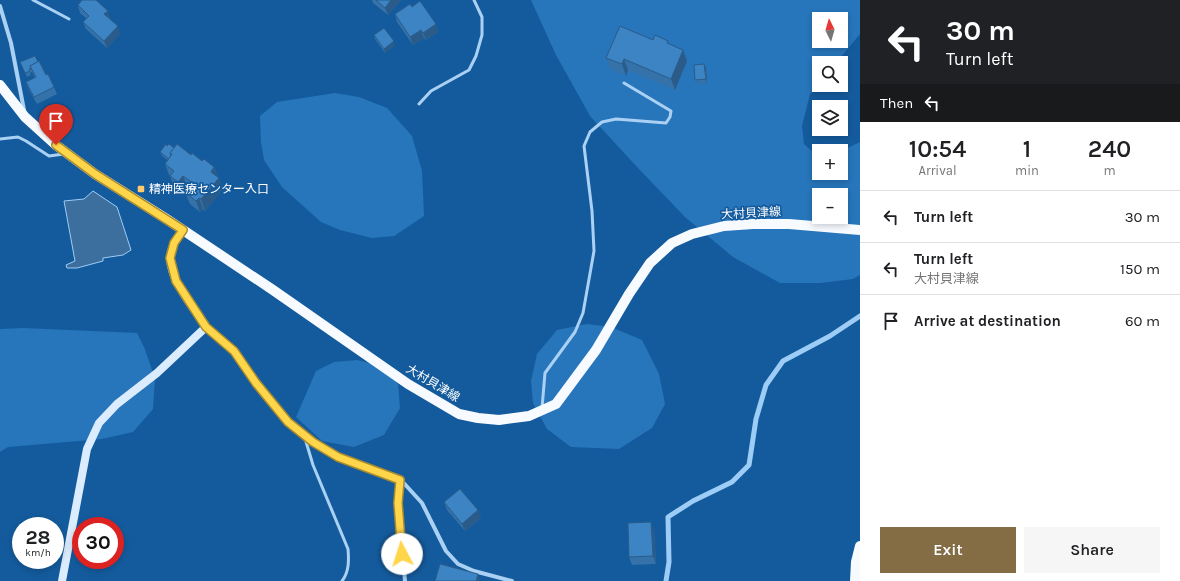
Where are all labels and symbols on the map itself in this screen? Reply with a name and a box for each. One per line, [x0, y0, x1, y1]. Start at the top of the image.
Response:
north arrow [812, 12, 848, 48]
pin [39, 104, 73, 145]
place label: 精神医療センター入口 [149, 182, 269, 196]
marker: 精神医療センター入口 [136, 184, 146, 194]
street label: 大村貝津線 [721, 204, 781, 222]
street label: 大村貝津線 [404, 362, 462, 404]
speed limit sign: 30 [72, 517, 124, 569]
position arrow [381, 533, 423, 575]

